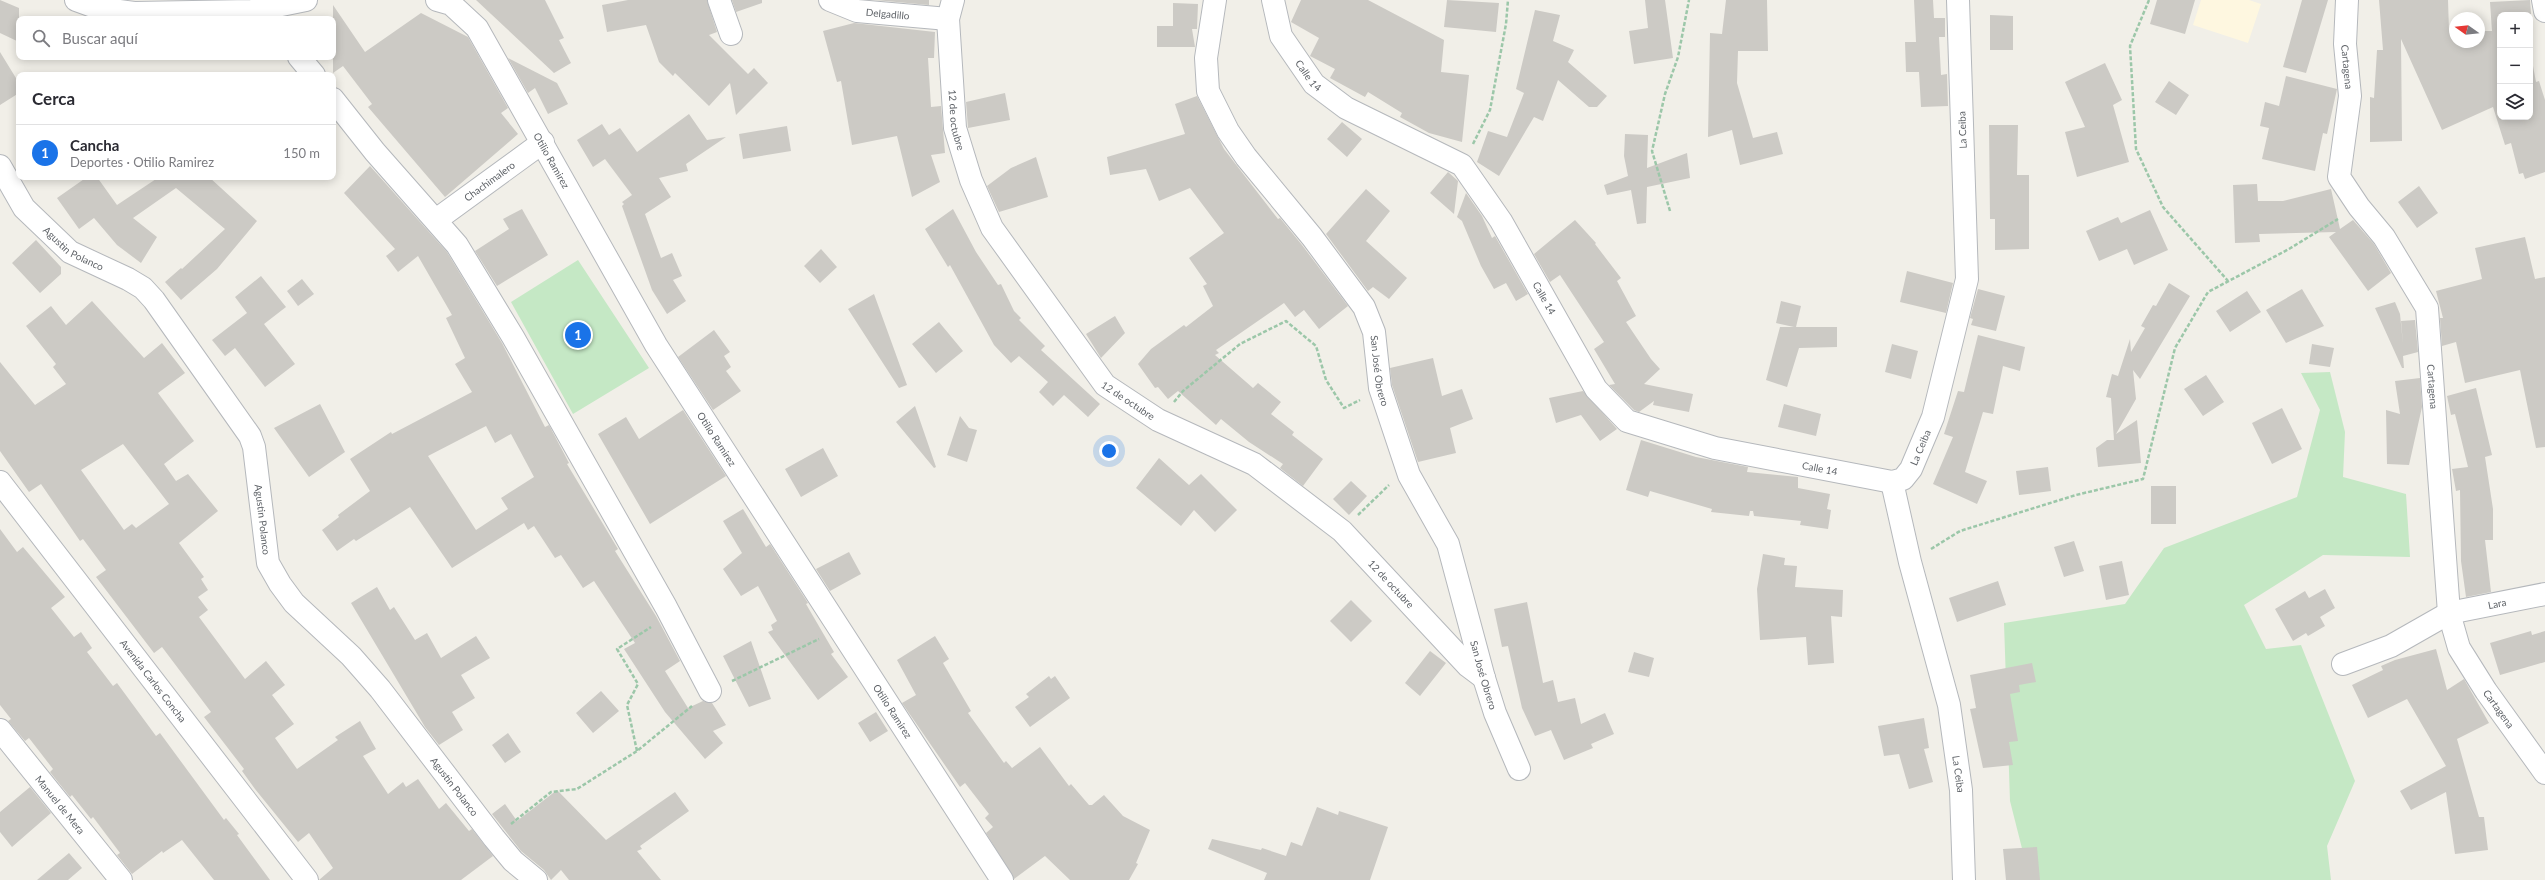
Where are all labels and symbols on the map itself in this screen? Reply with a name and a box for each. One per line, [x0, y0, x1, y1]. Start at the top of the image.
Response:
street label: Delgadillo [865, 6, 910, 22]
north arrow [2449, 12, 2485, 48]
street label: Cartagena [2339, 44, 2355, 90]
street label: Calle 14 [1293, 57, 1324, 94]
street label: 12 de octubre [947, 89, 967, 152]
street label: La Ceiba [1955, 111, 1969, 149]
street label: Otilio Ramirez [531, 130, 573, 191]
street label: Chachimalero [462, 158, 517, 204]
street label: Agustin Polanco [41, 224, 106, 273]
street label: Calle 14 [1530, 279, 1559, 317]
pin: 1 [565, 320, 591, 350]
street label: San José Obrero [1368, 335, 1392, 408]
street label: Cartagena [2425, 364, 2440, 409]
street label: 12 de octubre [1099, 378, 1157, 422]
street label: Otilio Ramirez [695, 410, 739, 469]
street label: La Ceiba [1907, 428, 1933, 467]
your location [1099, 441, 1119, 461]
street label: Calle 14 [1801, 459, 1839, 477]
street label: Agustin Polanco [253, 484, 273, 556]
street label: 12 de octubre [1366, 557, 1417, 610]
street label: Lara [2487, 596, 2507, 611]
street label: Avenida Carlos Concha [118, 637, 189, 725]
street label: San José Obrero [1468, 639, 1500, 711]
street label: Otilio Ramirez [871, 682, 915, 741]
street label: Cartagena [2481, 687, 2517, 730]
street label: Agustin Polanco [428, 755, 481, 819]
street label: La Ceiba [1950, 755, 1967, 793]
street label: Manuel de Mera [33, 773, 88, 836]

